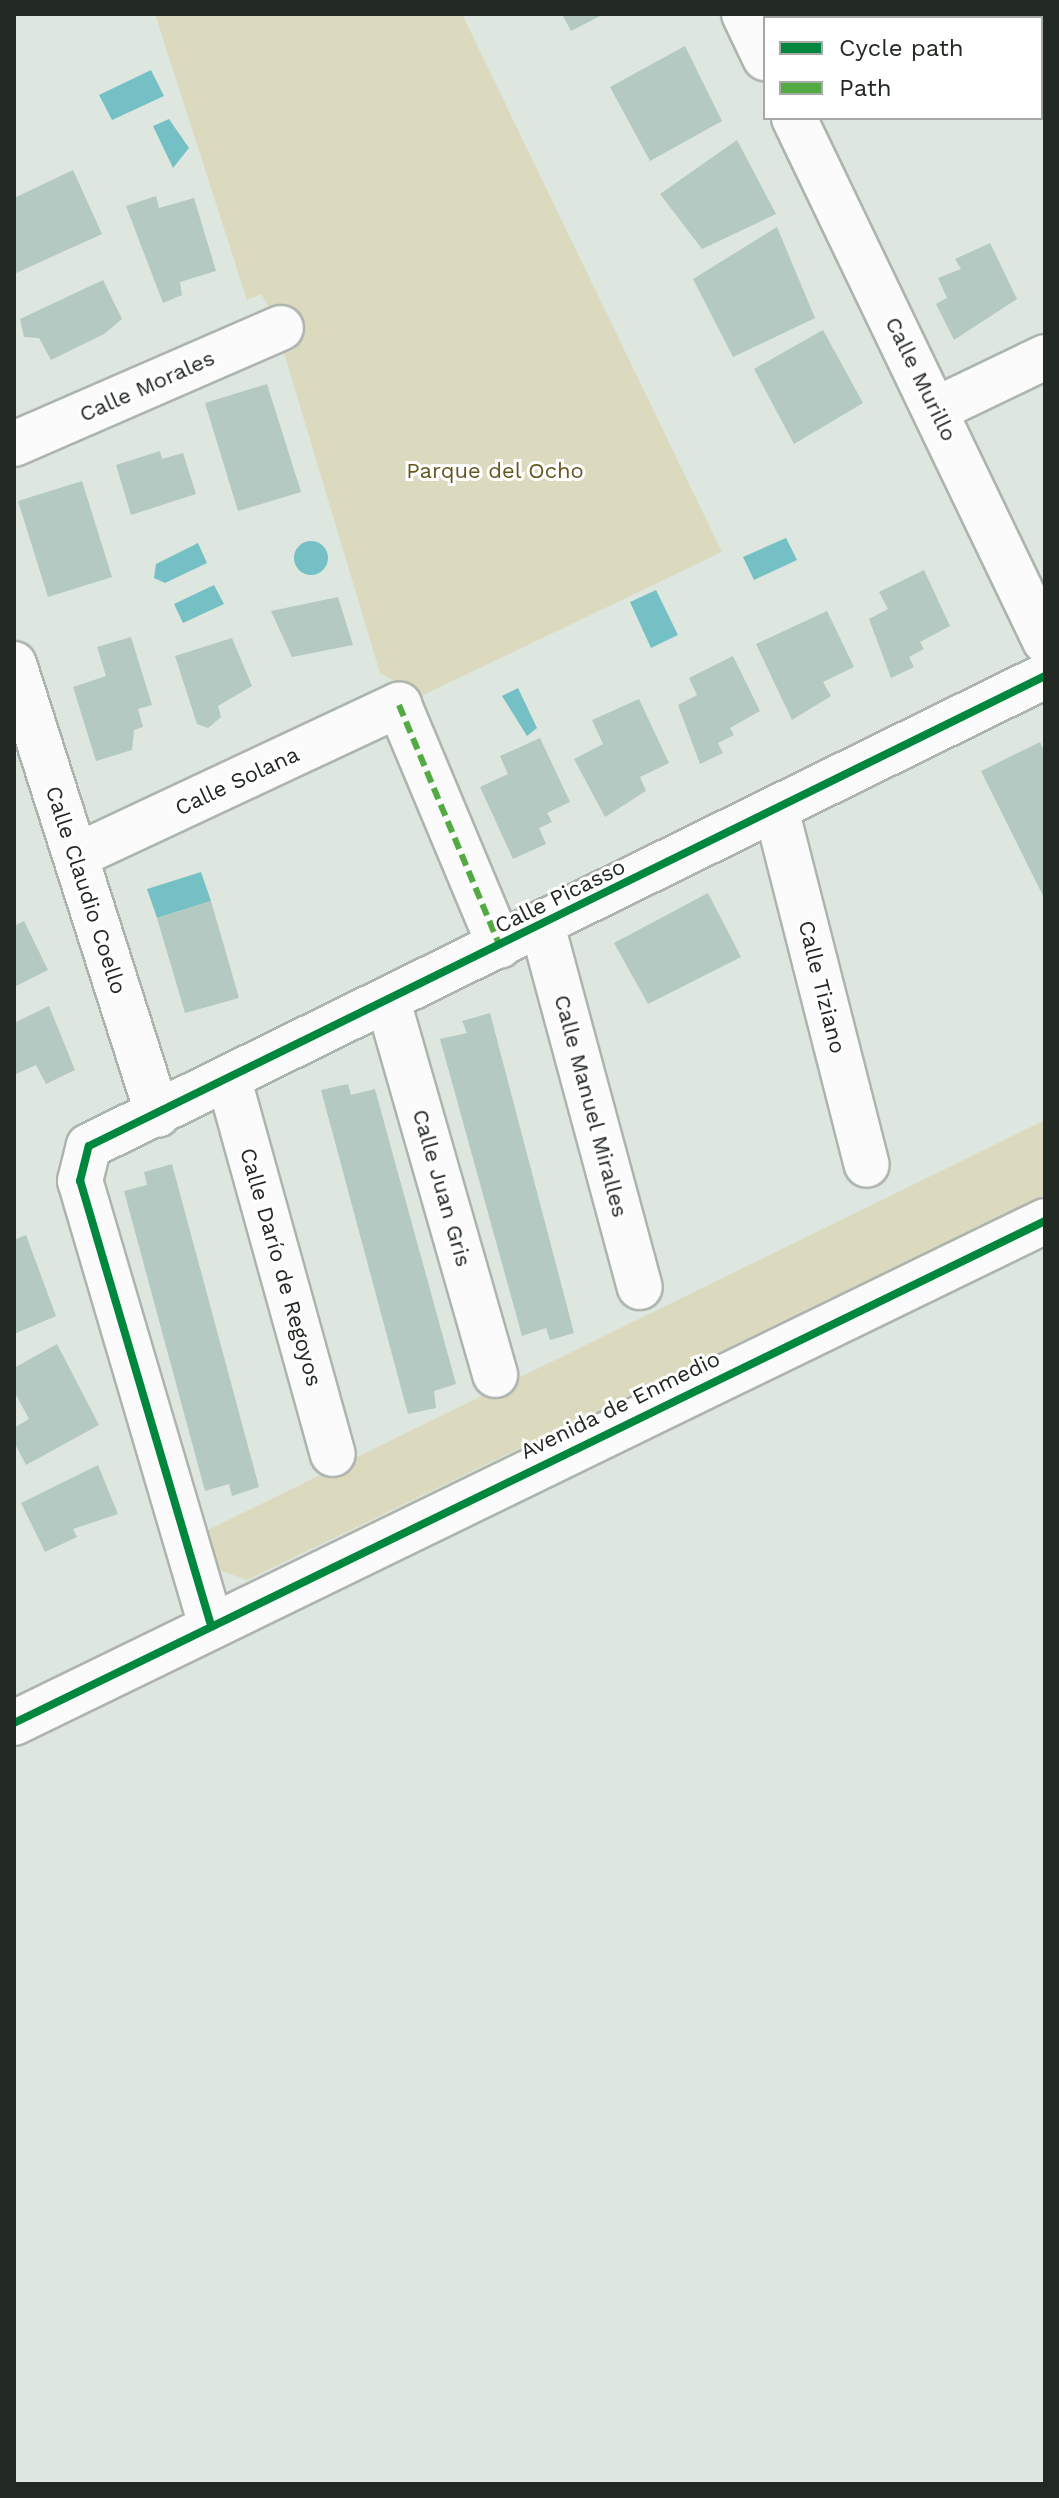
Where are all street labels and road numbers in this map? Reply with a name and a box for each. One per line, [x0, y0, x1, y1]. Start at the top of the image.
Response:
street label: Calle Murillo [880, 313, 962, 445]
street label: Calle Morales [75, 344, 219, 428]
street label: Calle Solana [171, 741, 303, 821]
street label: Calle Claudio Coello [40, 783, 132, 997]
street label: Calle Picasso [491, 853, 629, 939]
street label: Calle Tiziano [793, 917, 851, 1057]
street label: Calle Manuel Miralles [548, 992, 634, 1220]
street label: Calle Juan Gris [407, 1106, 477, 1270]
street label: Calle Darío de Regoyos [234, 1145, 328, 1389]
street label: Avenida de Enmedio [516, 1345, 724, 1465]

